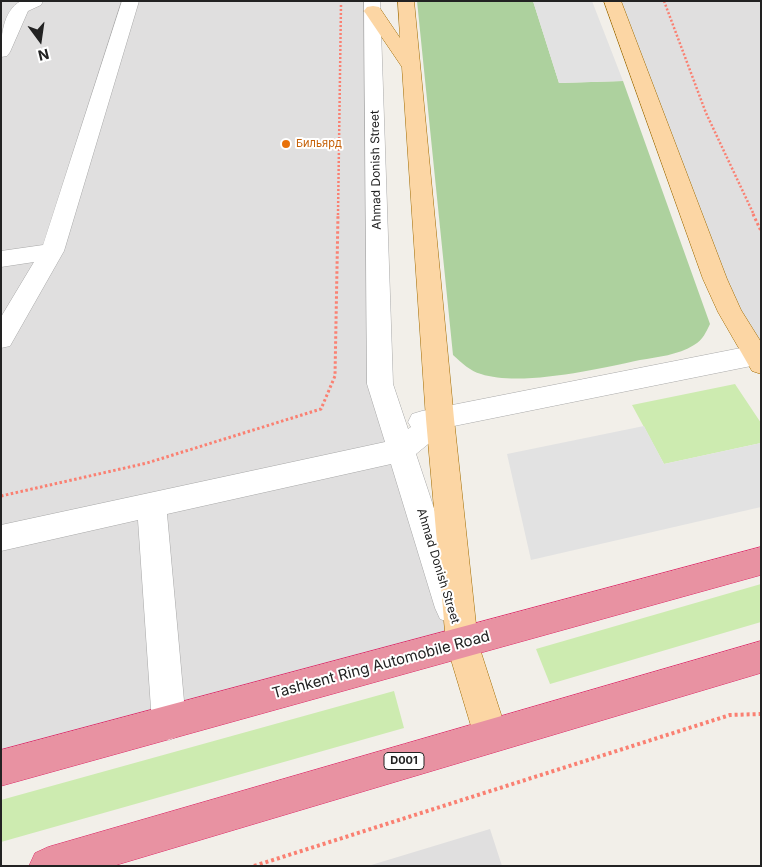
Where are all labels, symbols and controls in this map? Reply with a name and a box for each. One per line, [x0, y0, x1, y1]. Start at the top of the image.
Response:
north arrow [15, 15, 65, 65]
text: N [37, 45, 51, 65]
street label: Ahmad Donish Street [368, 110, 384, 230]
place label: Бильярд [296, 137, 342, 151]
marker: Бильярд [280, 138, 292, 150]
street label: Ahmad Donish Street [414, 507, 462, 625]
street label: Tashkent Ring Automobile Road [270, 627, 492, 703]
road number: D001 [384, 752, 424, 769]

